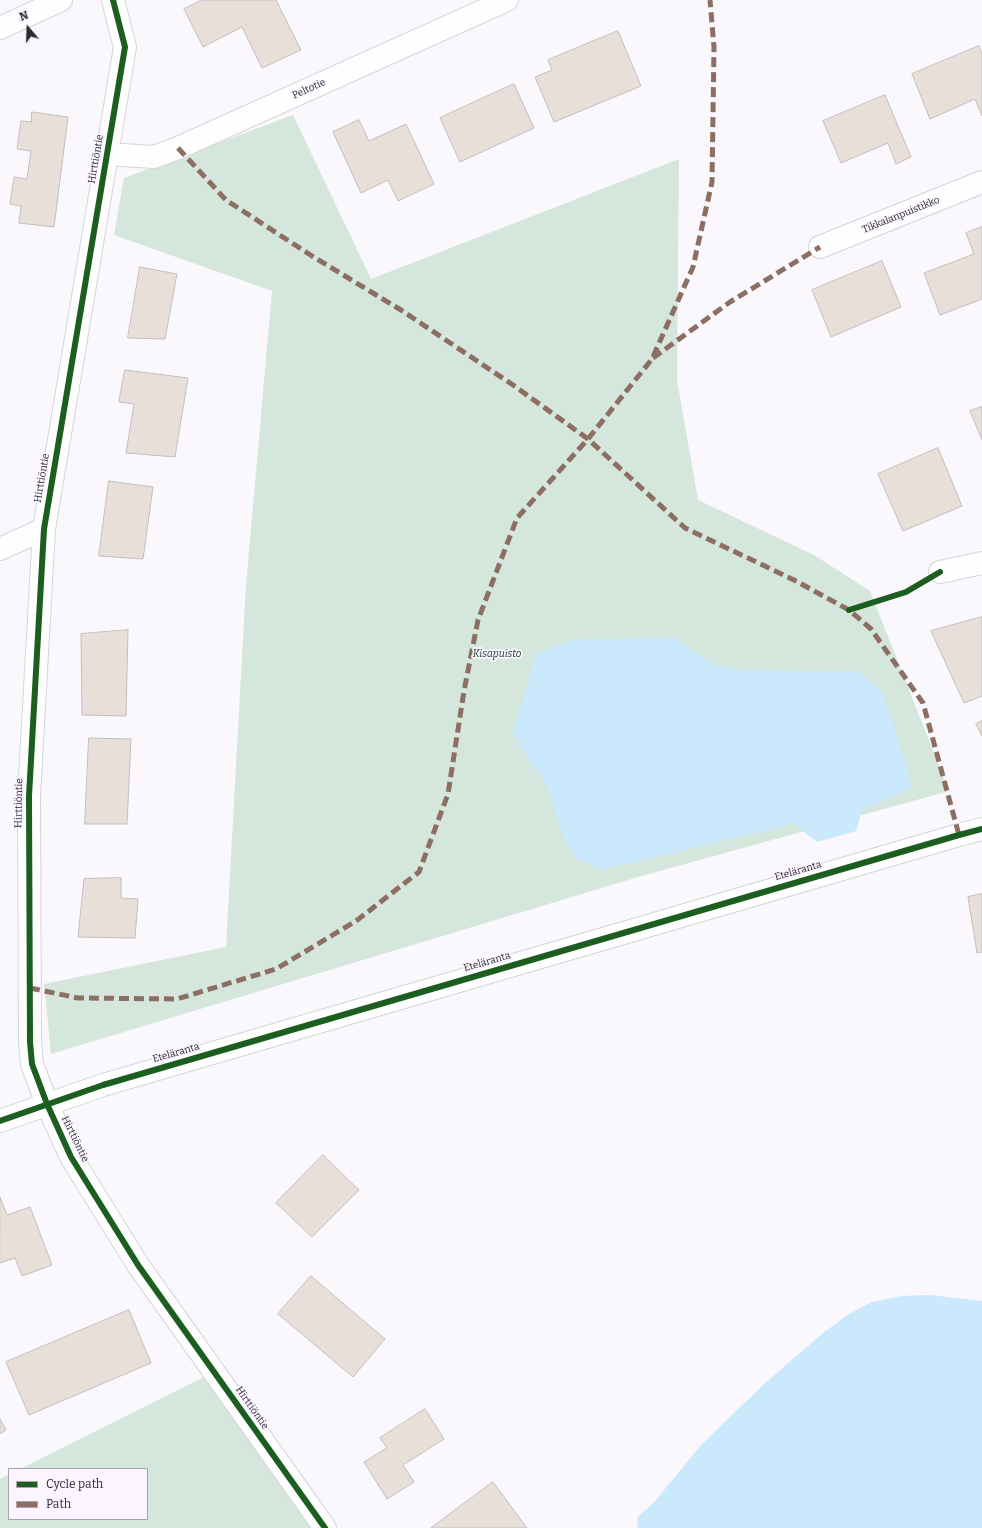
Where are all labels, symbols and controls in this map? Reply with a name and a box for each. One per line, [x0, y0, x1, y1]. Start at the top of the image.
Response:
north arrow [8, 8, 48, 48]
text: N [18, 9, 30, 24]
street label: Peltotie [290, 76, 328, 102]
street label: Hirttiöntie [86, 133, 106, 185]
street label: Tikkalanpuistikko [860, 194, 942, 236]
street label: Hirttiöntie [32, 452, 52, 504]
park label: Kisapuisto [473, 648, 521, 660]
street label: Hirttiöntie [13, 778, 25, 828]
street label: Eteläranta [773, 859, 823, 883]
street label: Eteläranta [462, 950, 512, 974]
street label: Eteläranta [151, 1041, 201, 1065]
street label: Hirttiöntie [59, 1114, 91, 1164]
street label: Hirttiöntie [233, 1384, 271, 1432]
legend [8, 1468, 148, 1520]
text: Cycle path [46, 1477, 103, 1491]
text: Path [46, 1497, 71, 1511]

